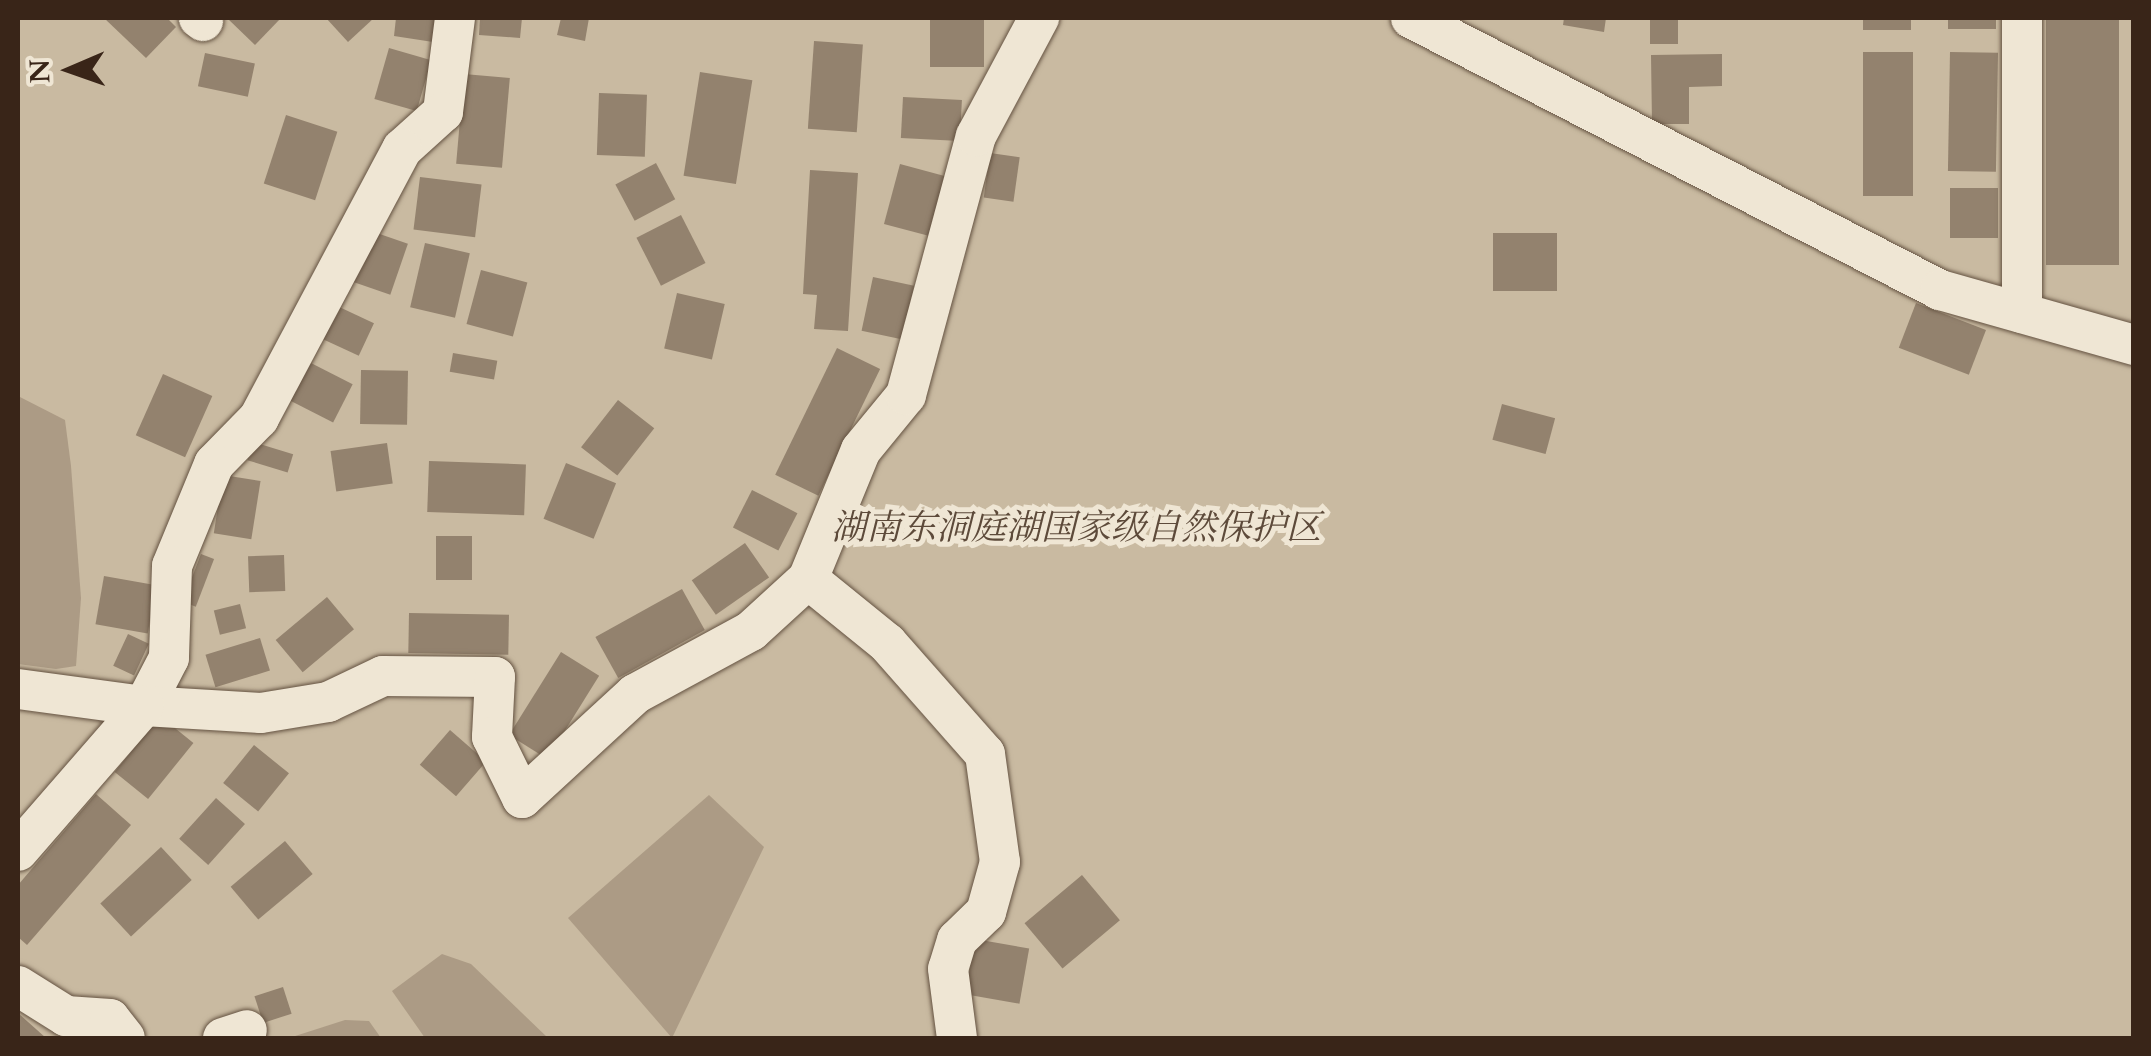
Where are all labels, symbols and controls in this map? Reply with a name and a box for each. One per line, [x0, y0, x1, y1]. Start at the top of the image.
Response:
north arrow [20, 20, 120, 120]
text: N [21, 58, 59, 84]
park label: 湖南东洞庭湖国家级自然保护区 [831, 507, 1321, 549]

